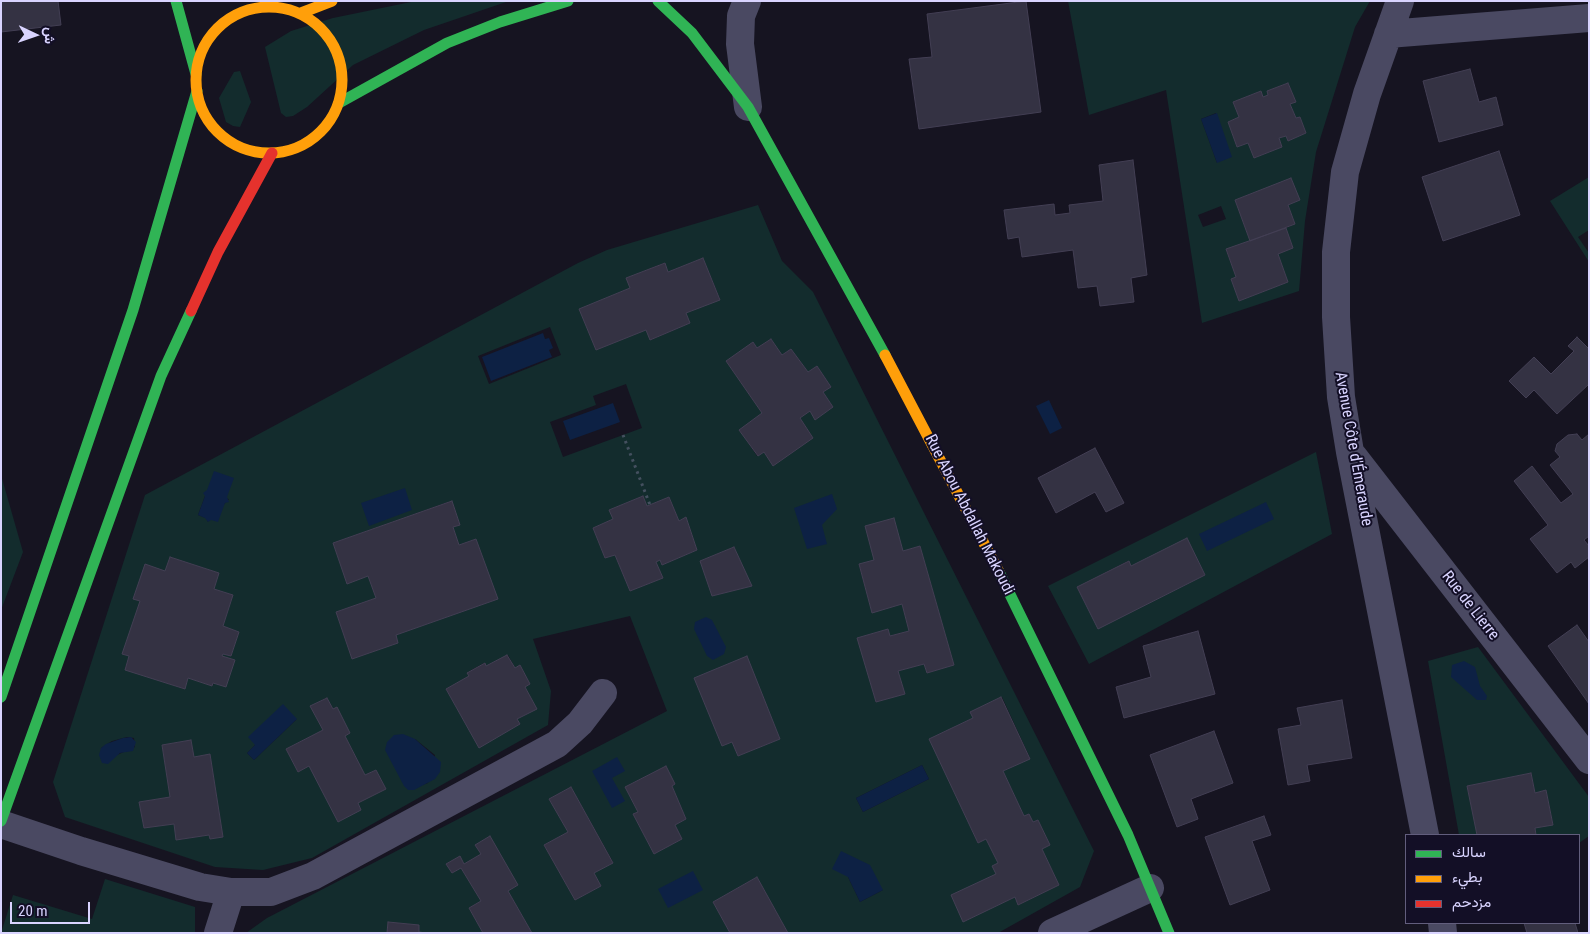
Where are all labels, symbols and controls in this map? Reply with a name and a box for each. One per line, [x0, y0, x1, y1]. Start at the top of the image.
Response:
north arrow [10, 10, 60, 60]
text: ش [42, 27, 58, 45]
street label: Avenue Côte d'Émeraude [1330, 370, 1376, 528]
street label: Rue Abou Abdallah Makoudi [920, 432, 1018, 598]
street label: Rue de Lierre [1437, 568, 1503, 644]
legend [1405, 834, 1580, 924]
text: سالك [1452, 843, 1486, 861]
text: بطيء [1452, 868, 1482, 886]
scale bar [12, 892, 92, 924]
text: مزدحم [1452, 893, 1491, 911]
text: 20 m [18, 902, 48, 920]

